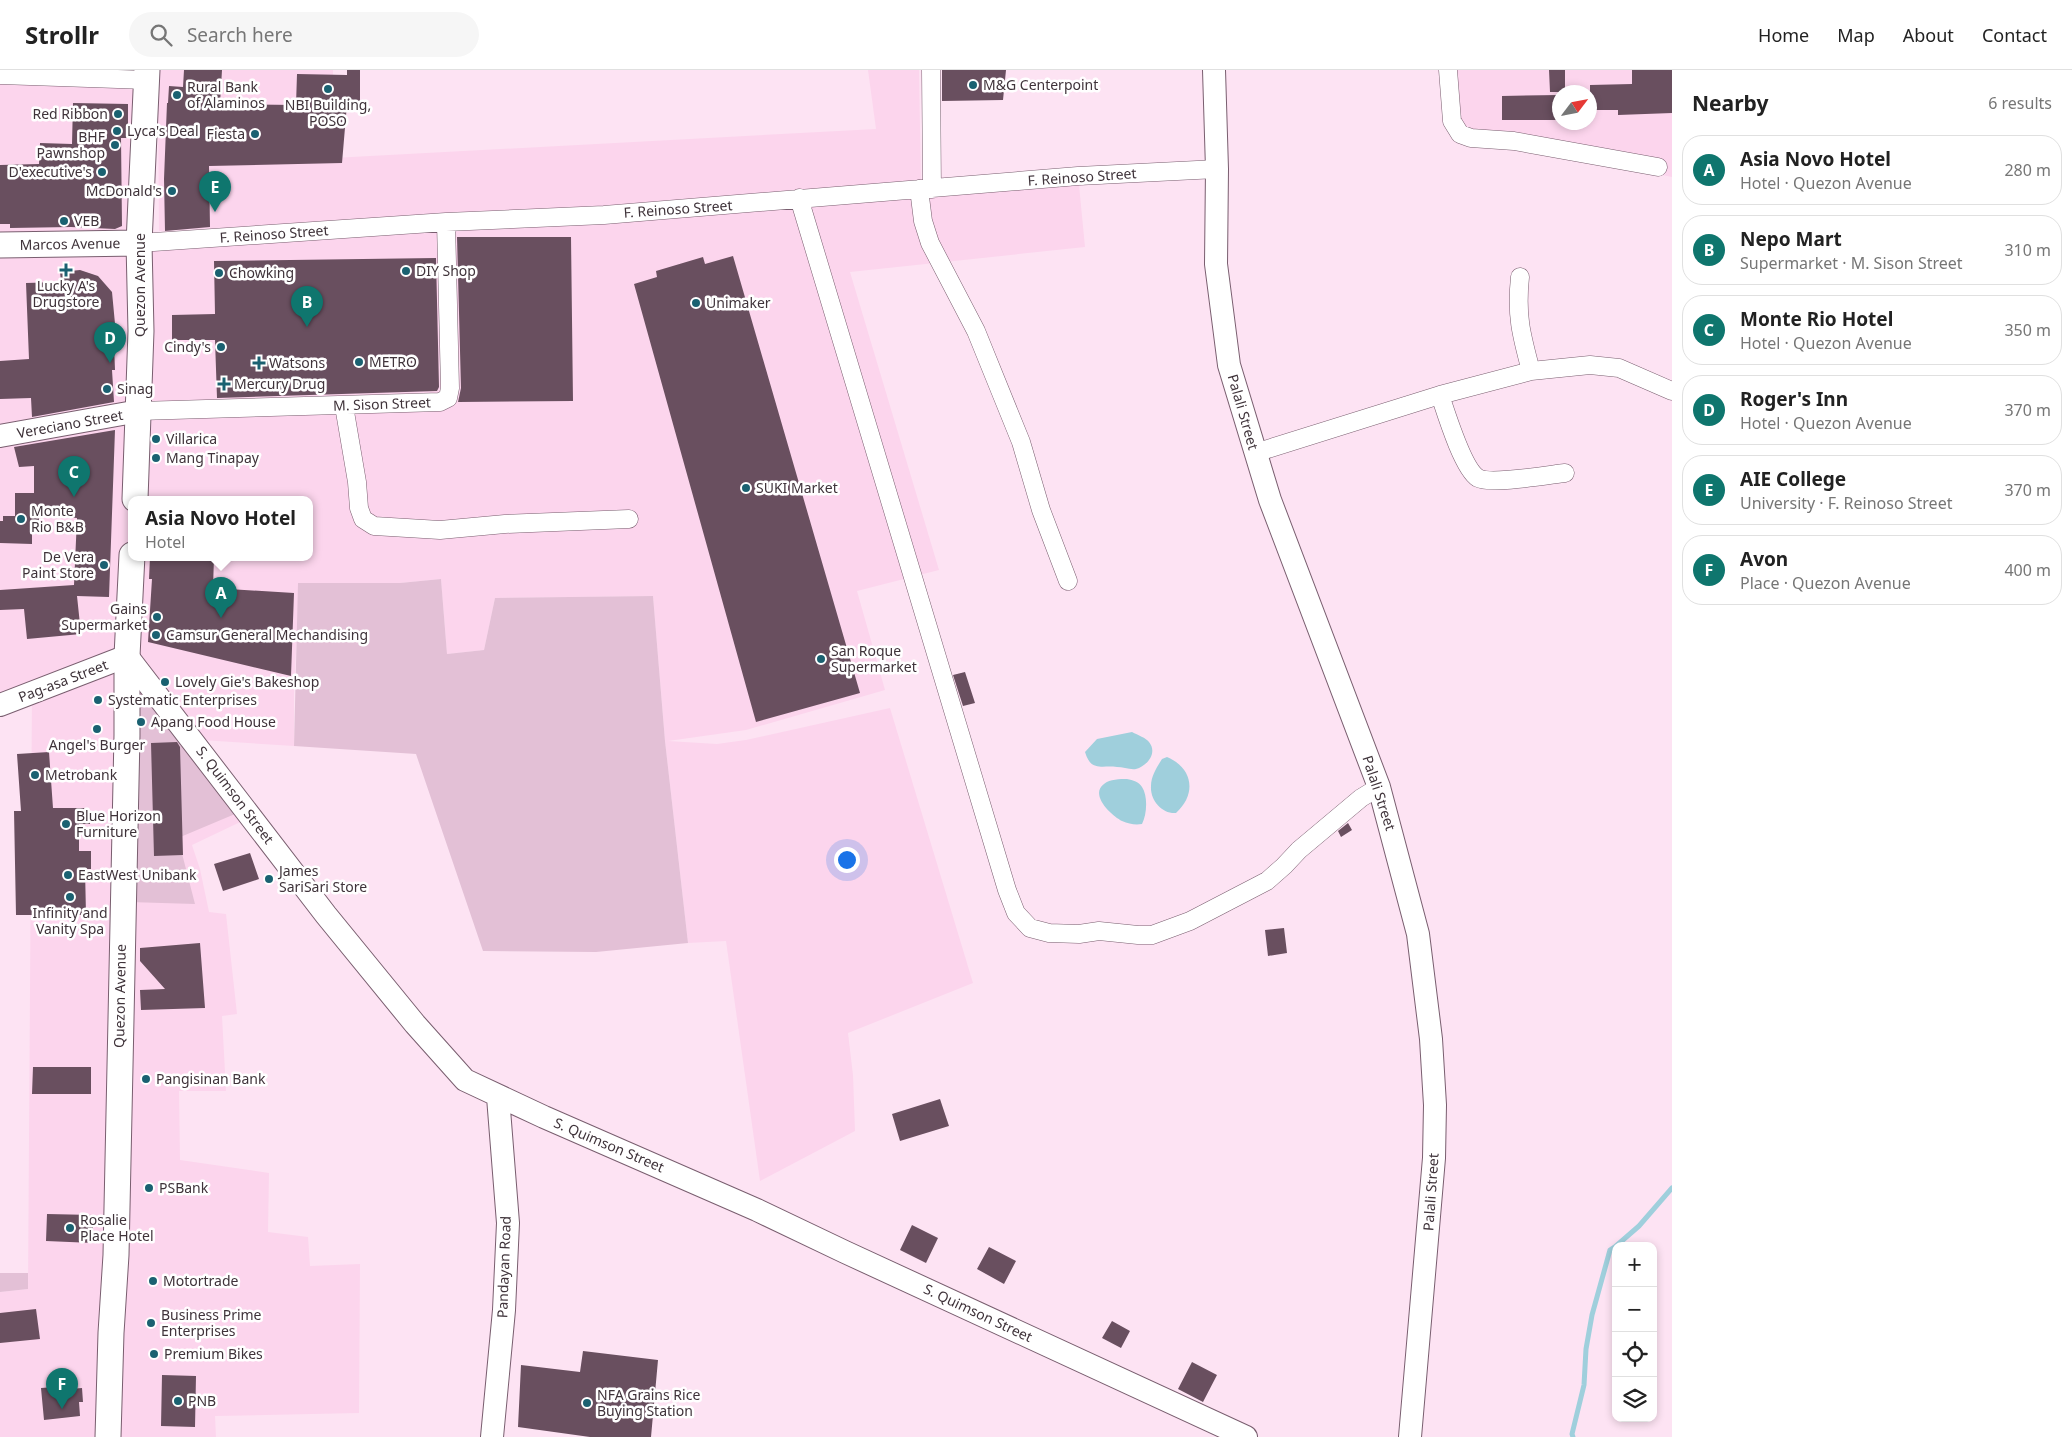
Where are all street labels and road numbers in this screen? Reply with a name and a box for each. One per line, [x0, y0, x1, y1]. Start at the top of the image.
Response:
street label: F. Reinoso Street [1027, 163, 1137, 190]
street label: F. Reinoso Street [623, 195, 733, 222]
street label: F. Reinoso Street [219, 220, 329, 247]
street label: Marcos Avenue [19, 233, 121, 254]
street label: Quezon Avenue [130, 233, 149, 337]
street label: Palali Street [1224, 372, 1263, 452]
street label: M. Sison Street [333, 392, 431, 415]
street label: Vereciano Street [15, 405, 124, 442]
street label: Pag-asa Street [15, 655, 110, 706]
street label: S. Quimson Street [192, 742, 278, 848]
street label: Palali Street [1358, 753, 1401, 833]
street label: Quezon Avenue [109, 944, 130, 1048]
street label: S. Quimson Street [551, 1113, 667, 1176]
street label: Palali Street [1418, 1153, 1443, 1231]
street label: Pandayan Road [492, 1215, 515, 1318]
street label: S. Quimson Street [921, 1279, 1036, 1346]

